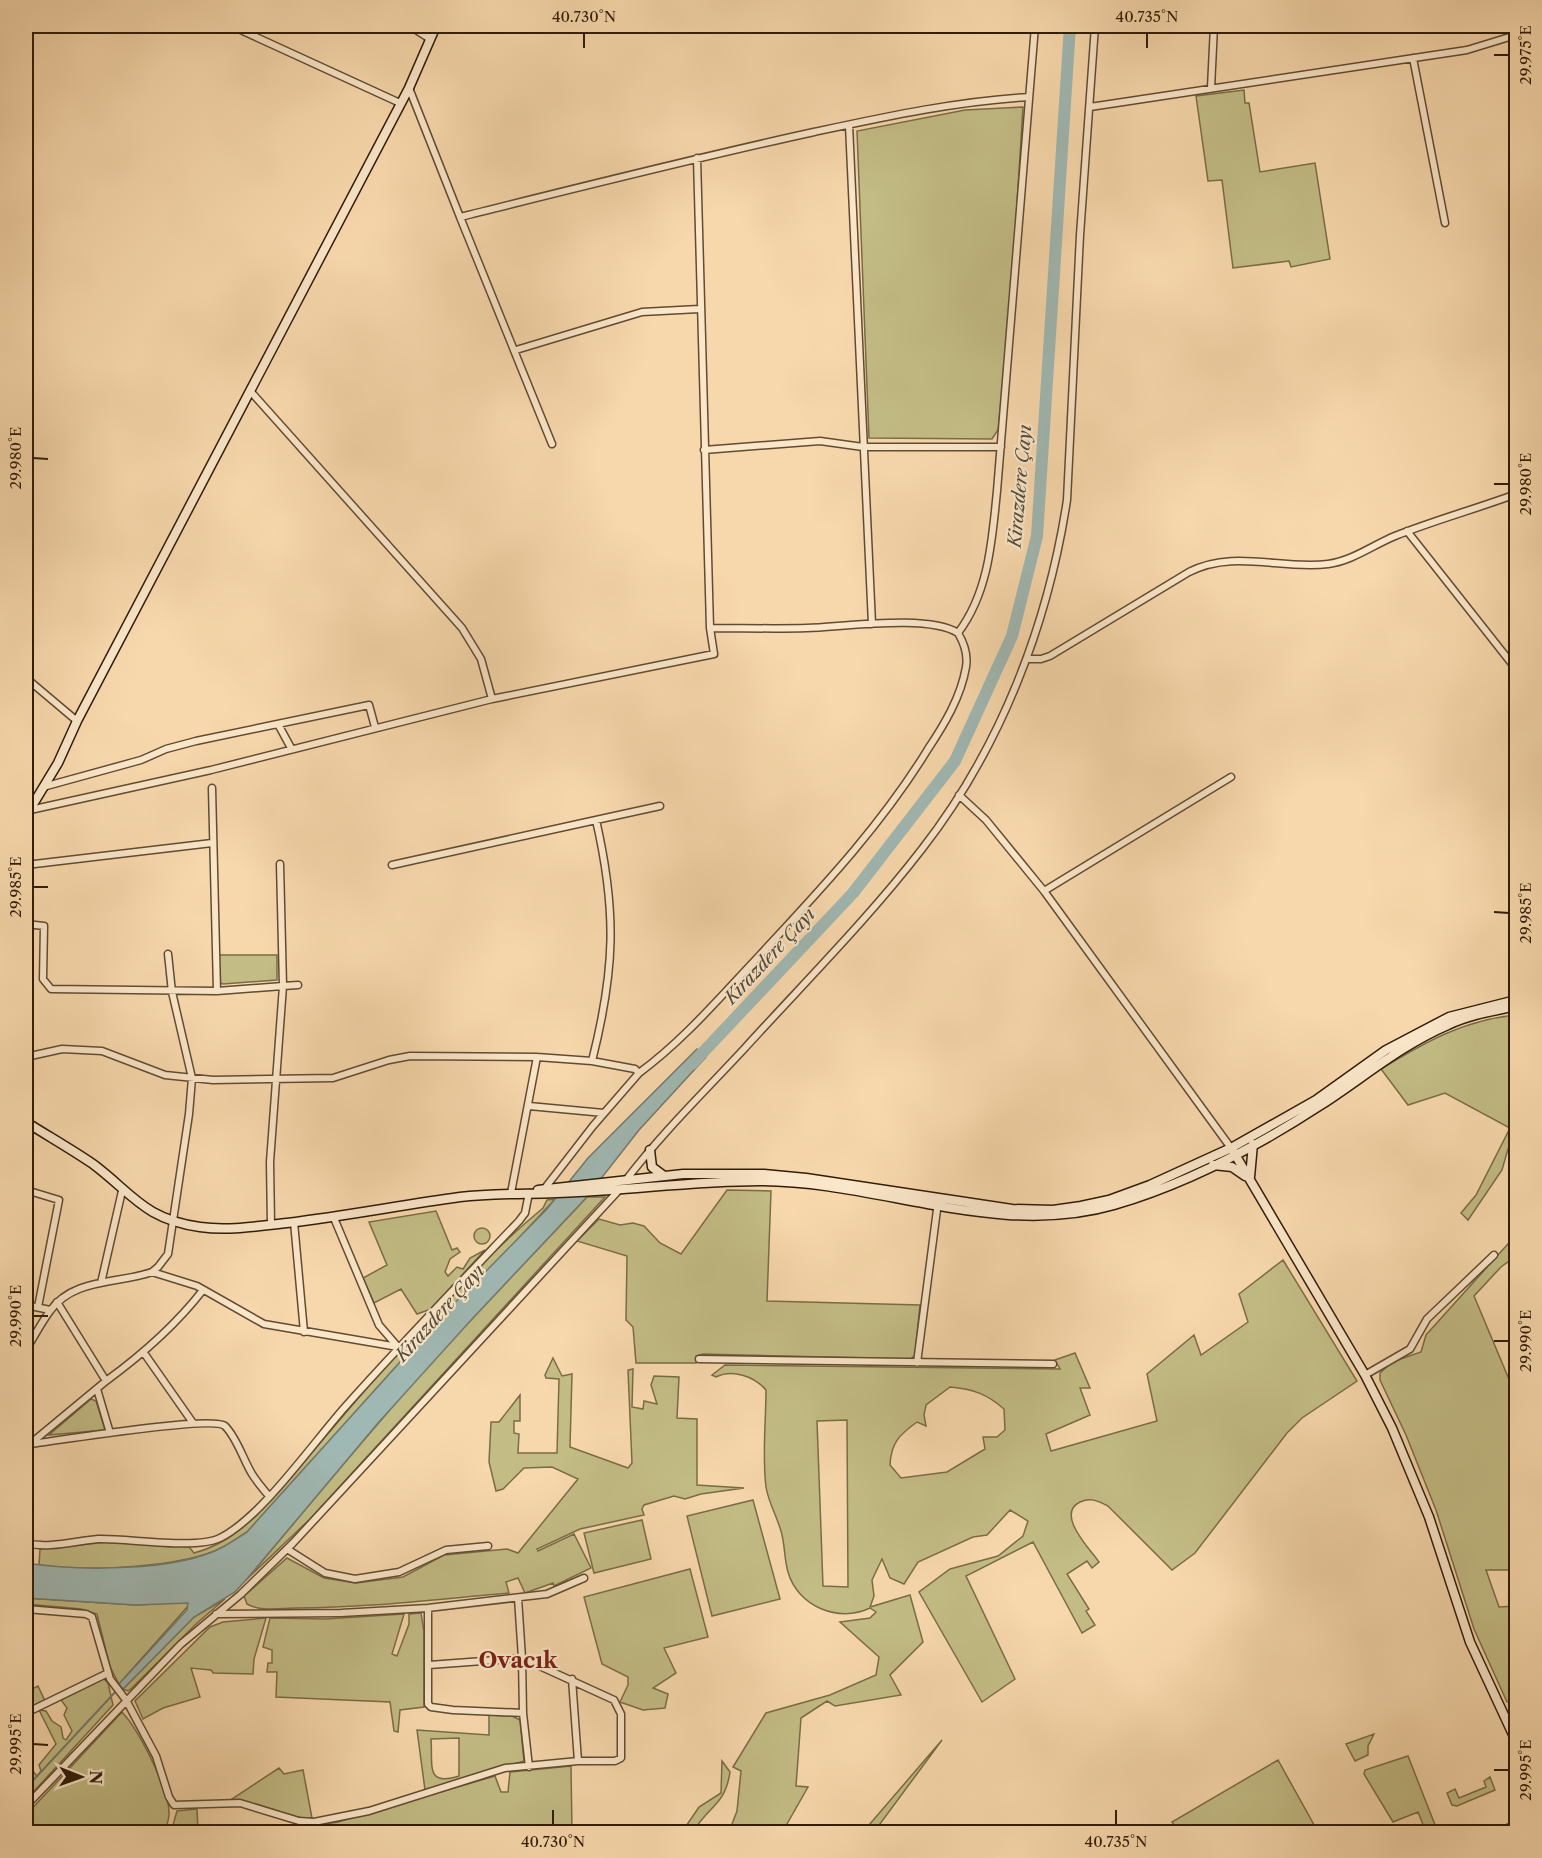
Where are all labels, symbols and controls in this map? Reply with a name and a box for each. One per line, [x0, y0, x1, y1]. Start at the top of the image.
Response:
text: 40.730°N [552, 7, 616, 26]
text: 40.735°N [1116, 7, 1178, 26]
text: 29.975°E [1516, 25, 1535, 85]
water label: Kirazdere Çayı [1003, 424, 1036, 550]
text: 29.980°E [6, 427, 25, 489]
text: 29.980°E [1516, 453, 1535, 515]
text: 29.985°E [6, 856, 25, 918]
text: 29.985°E [1516, 882, 1535, 944]
water label: Kirazdere Çayı [719, 903, 820, 1010]
water label: Kirazdere Çayı [389, 1260, 489, 1368]
text: 29.990°E [6, 1285, 25, 1347]
text: 29.990°E [1516, 1310, 1535, 1372]
district label: Ovacık [478, 1647, 558, 1674]
text: 29.995°E [6, 1713, 25, 1775]
text: 29.995°E [1516, 1739, 1535, 1801]
north arrow [51, 1747, 111, 1807]
text: N [86, 1770, 106, 1784]
text: 40.730°N [521, 1832, 585, 1851]
text: 40.735°N [1085, 1832, 1147, 1851]

